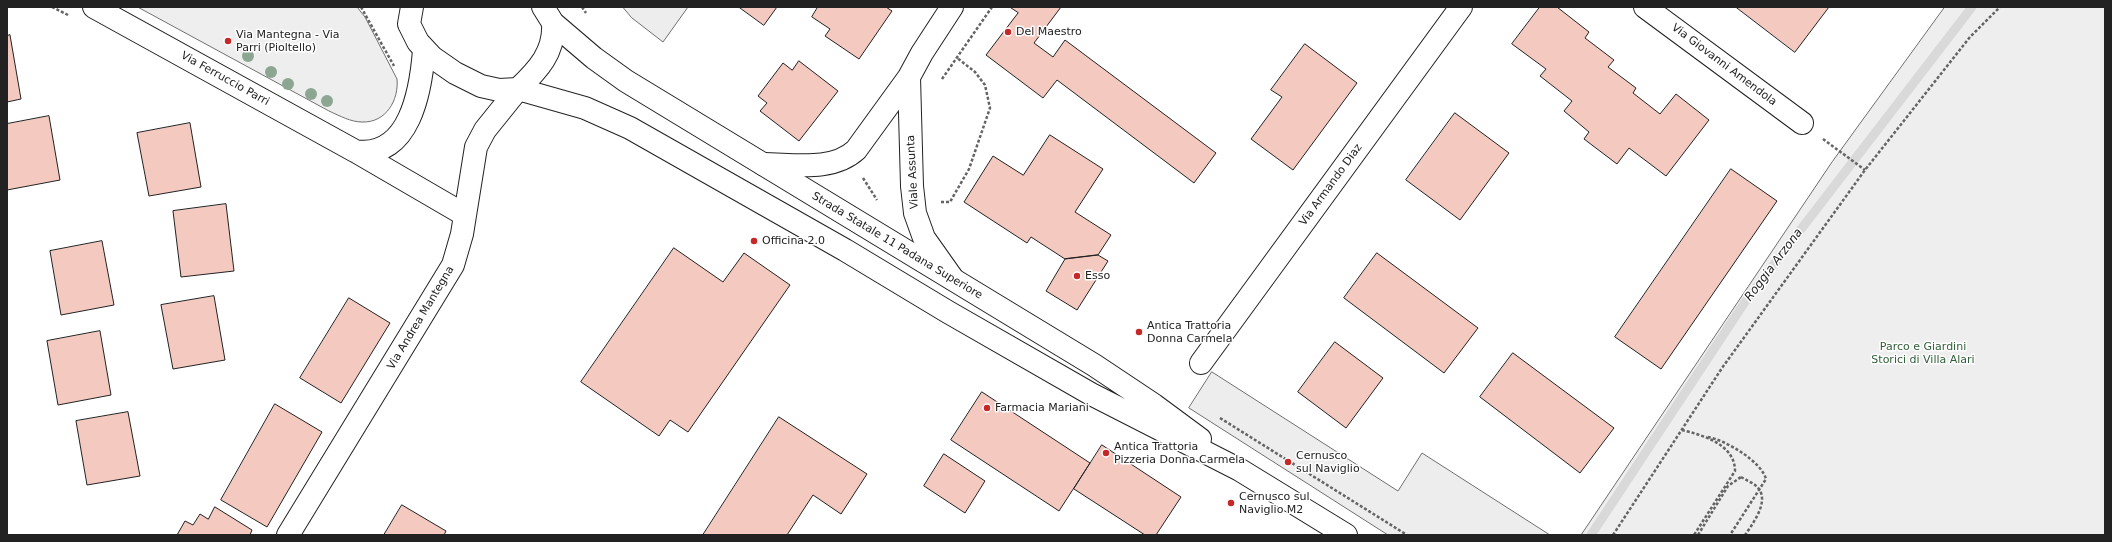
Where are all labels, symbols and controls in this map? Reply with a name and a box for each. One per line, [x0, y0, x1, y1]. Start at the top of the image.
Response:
street label: Via Giovanni Amendola [1669, 21, 1779, 109]
place label: Del Maestro [1016, 25, 1082, 39]
marker: Del Maestro [1003, 27, 1013, 37]
place label: Via Mantegna - Via Parri (Pioltello) [236, 28, 340, 54]
marker: Via Mantegna - Via Parri (Pioltello) [223, 36, 233, 46]
street label: Via Ferruccio Parri [178, 49, 272, 109]
street label: Viale Assunta [904, 135, 922, 209]
street label: Via Armando Diaz [1297, 141, 1365, 229]
street label: Strada Statale 11 Padana Superiore [809, 190, 985, 302]
water label: Roggia Arzona [1742, 226, 1806, 304]
place label: Officina 2.0 [762, 234, 825, 248]
marker: Officina 2.0 [749, 236, 759, 246]
street label: Via Andrea Mantegna [385, 264, 457, 372]
place label: Esso [1085, 269, 1110, 283]
marker: Esso [1072, 271, 1082, 281]
place label: Antica Trattoria Donna Carmela [1147, 319, 1232, 345]
marker: Antica Trattoria Donna Carmela [1134, 327, 1144, 337]
park label: Parco e Giardini Storici di Villa Alari [1871, 340, 1975, 366]
place label: Farmacia Mariani [995, 401, 1089, 415]
marker: Farmacia Mariani [982, 403, 992, 413]
place label: Antica Trattoria Pizzeria Donna Carmela [1114, 440, 1245, 466]
marker: Antica Trattoria Pizzeria Donna Carmela [1101, 448, 1111, 458]
place label: Cernusco sul Naviglio [1296, 449, 1360, 475]
marker: Cernusco sul Naviglio [1283, 457, 1293, 467]
place label: Cernusco sul Naviglio M2 [1239, 490, 1309, 516]
marker: Cernusco sul Naviglio M2 [1226, 498, 1236, 508]

